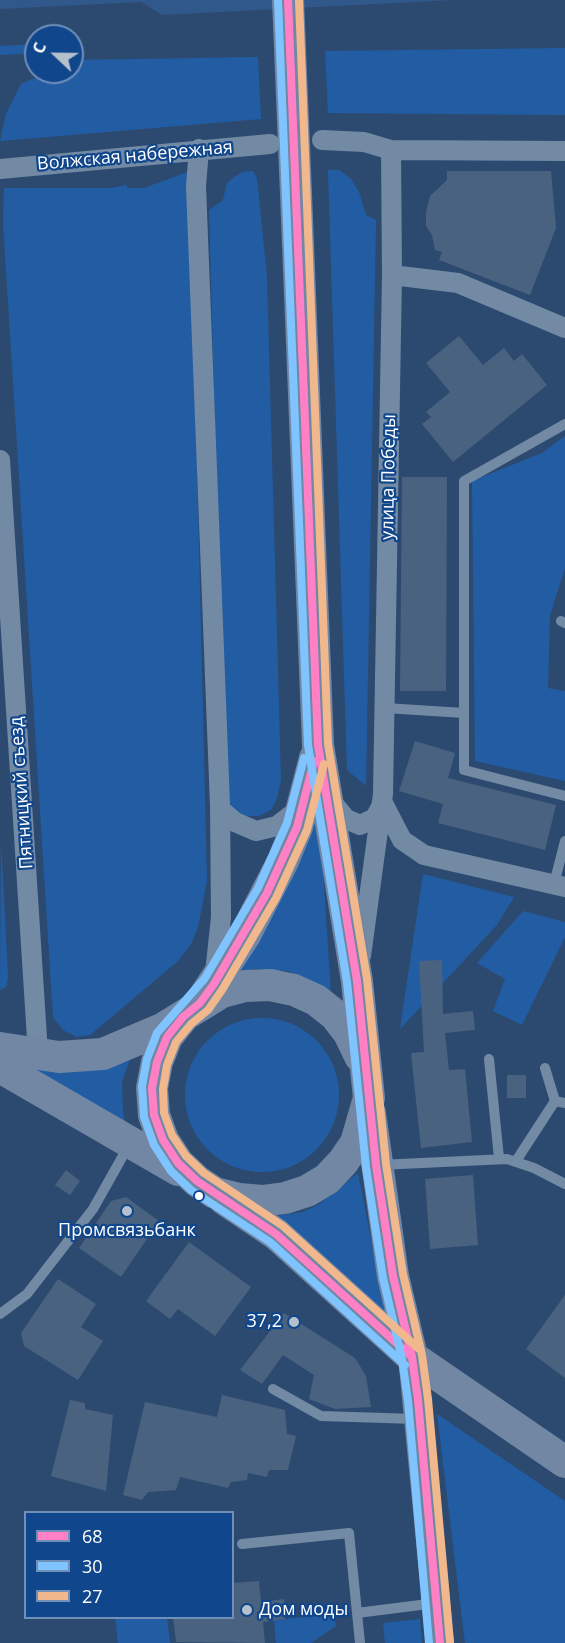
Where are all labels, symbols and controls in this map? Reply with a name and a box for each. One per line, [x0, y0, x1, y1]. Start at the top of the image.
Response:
north arrow [24, 24, 84, 84]
text: С [27, 39, 51, 57]
street label: Волжская набережная [36, 137, 234, 175]
street label: улица Победы [377, 414, 401, 540]
street label: Пятницкий съезд [6, 716, 38, 870]
unlabelled marker [193, 1190, 205, 1202]
marker: Промсвязьбанк [120, 1204, 134, 1218]
place label: Промсвязьбанк [58, 1220, 196, 1242]
place label: 37,2 [246, 1311, 282, 1333]
marker: 37,2 [287, 1315, 301, 1329]
legend [24, 1511, 234, 1619]
text: 68 [82, 1524, 103, 1548]
text: 30 [82, 1554, 103, 1578]
text: 27 [82, 1584, 103, 1608]
place label: Дом моды [259, 1599, 348, 1621]
marker: Дом моды [240, 1603, 254, 1617]

